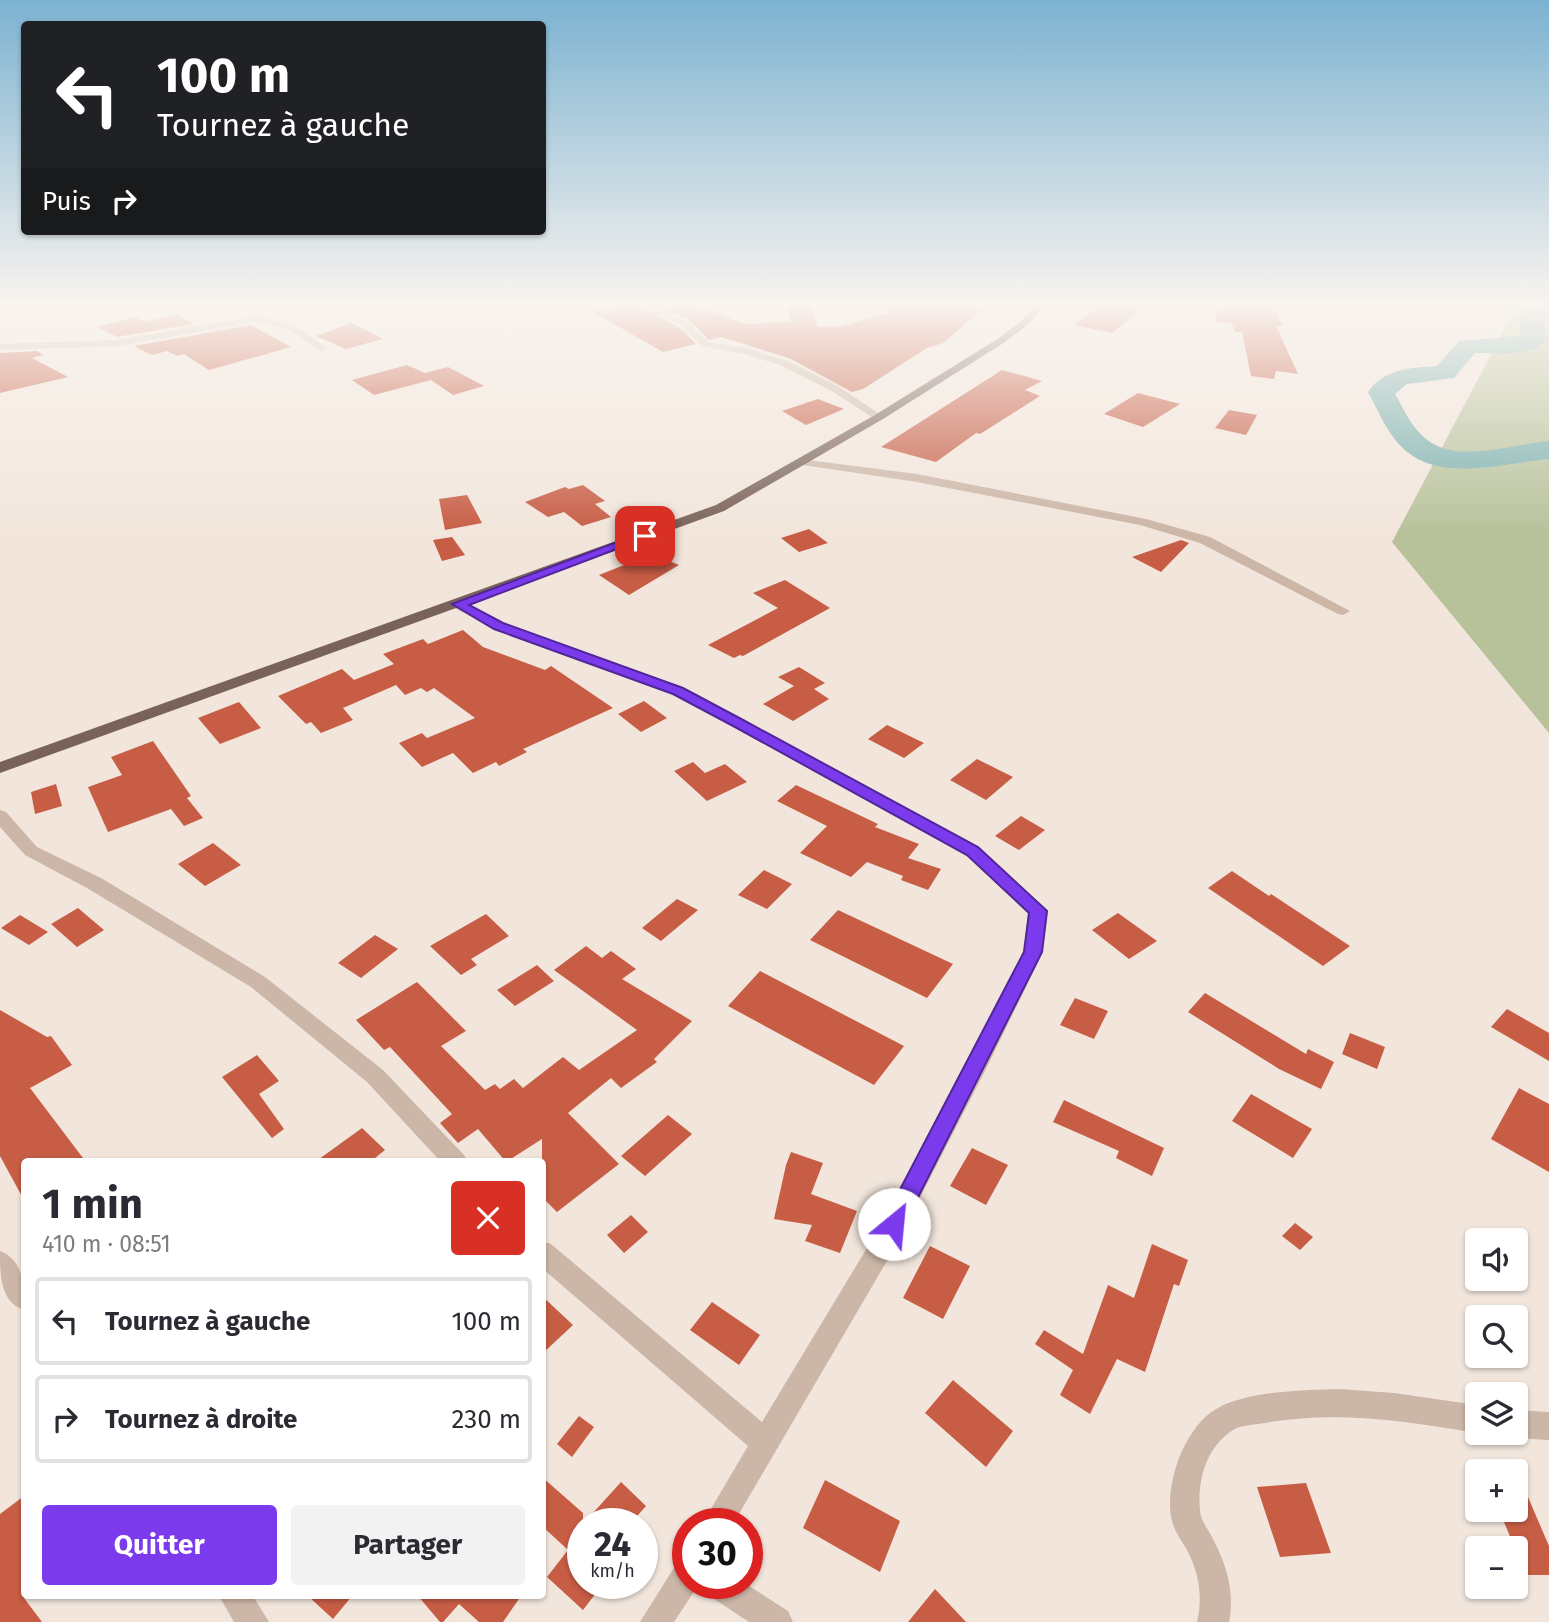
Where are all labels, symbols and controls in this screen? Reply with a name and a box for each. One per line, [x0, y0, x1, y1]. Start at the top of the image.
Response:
text: 100 m [157, 46, 290, 105]
icon: left [42, 49, 133, 140]
text: Tournez à gauche [157, 106, 409, 144]
icon: right [105, 182, 143, 220]
text: Puis [42, 186, 91, 217]
pin [615, 506, 675, 566]
icon: arrive [626, 517, 664, 555]
text: 1 min [42, 1179, 143, 1229]
button: close [451, 1181, 525, 1255]
position arrow [857, 1187, 931, 1261]
map controls [1465, 1228, 1528, 1599]
button: sound [1465, 1228, 1528, 1291]
text: 410 m · 08:51 [42, 1230, 171, 1258]
icon: left [46, 1302, 84, 1340]
button: search [1465, 1305, 1528, 1368]
text: Tournez à gauche [105, 1306, 310, 1337]
text: 100 m [452, 1306, 521, 1337]
button: layers [1465, 1382, 1528, 1445]
icon: right [46, 1400, 84, 1438]
text: Tournez à droite [105, 1404, 297, 1435]
text: 230 m [452, 1404, 521, 1435]
button: + [1465, 1459, 1528, 1522]
button: Quitter [42, 1505, 277, 1585]
button: Partager [291, 1505, 525, 1585]
speed limit sign: 30 [672, 1508, 763, 1599]
text: 24 [594, 1523, 631, 1565]
button: − [1465, 1536, 1528, 1599]
text: km/h [590, 1560, 635, 1582]

